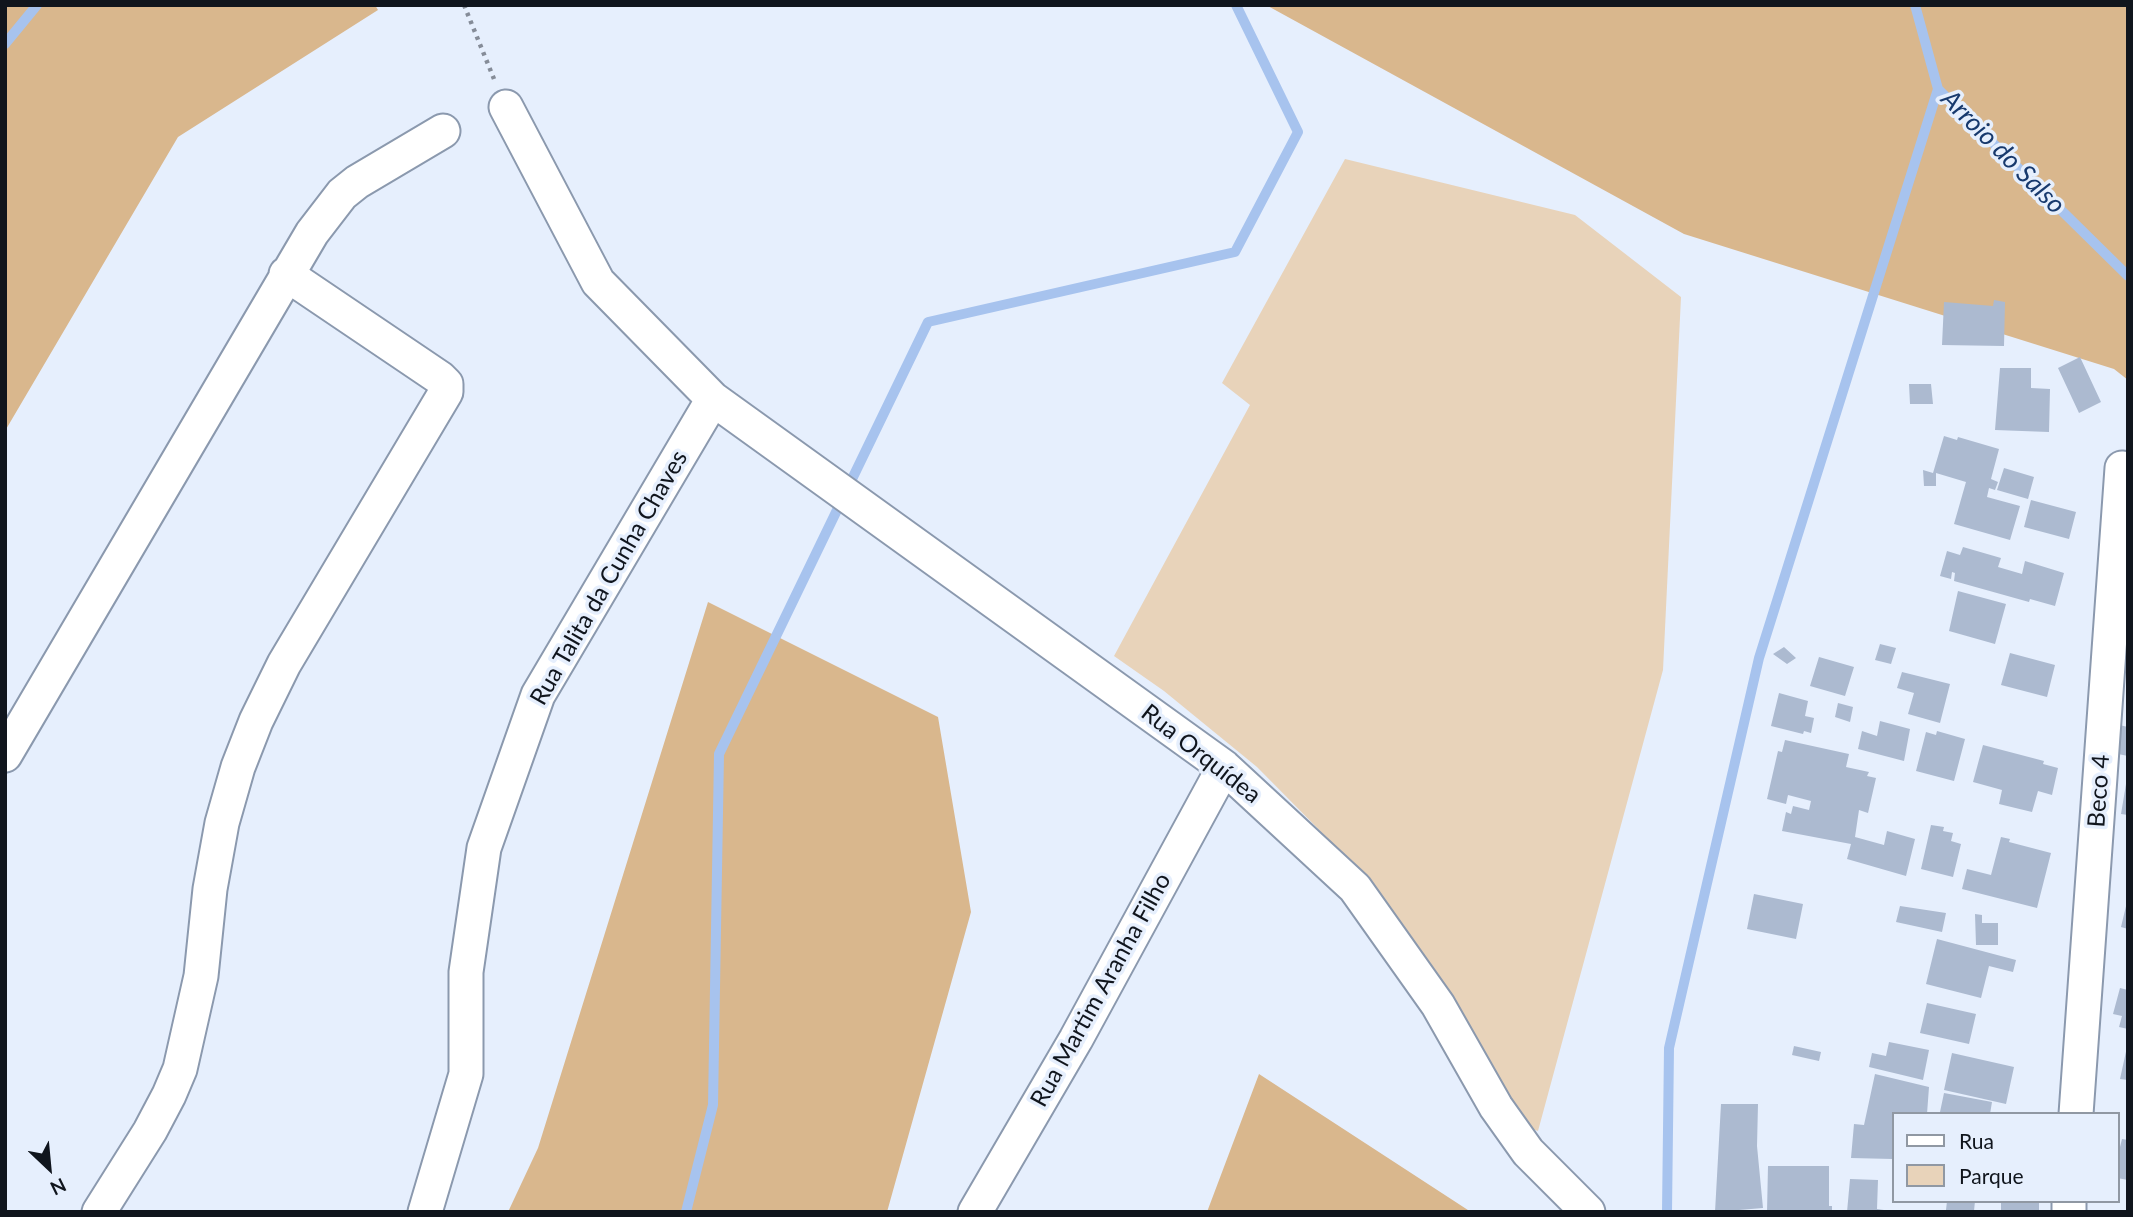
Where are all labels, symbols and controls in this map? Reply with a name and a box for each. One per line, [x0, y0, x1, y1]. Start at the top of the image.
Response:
water label: Arroio do Salso [1935, 84, 2071, 220]
street label: Rua Talita da Cunha Chaves [524, 446, 694, 710]
street label: Rua Orquídea [1135, 698, 1267, 810]
street label: Beco 4 [2082, 754, 2116, 828]
street label: Rua Martim Aranha Filho [1025, 868, 1177, 1112]
legend [1892, 1112, 2119, 1203]
text: Rua [1959, 1128, 1994, 1153]
north arrow [14, 1133, 84, 1203]
text: Parque [1959, 1163, 2024, 1188]
text: N [47, 1174, 70, 1201]

